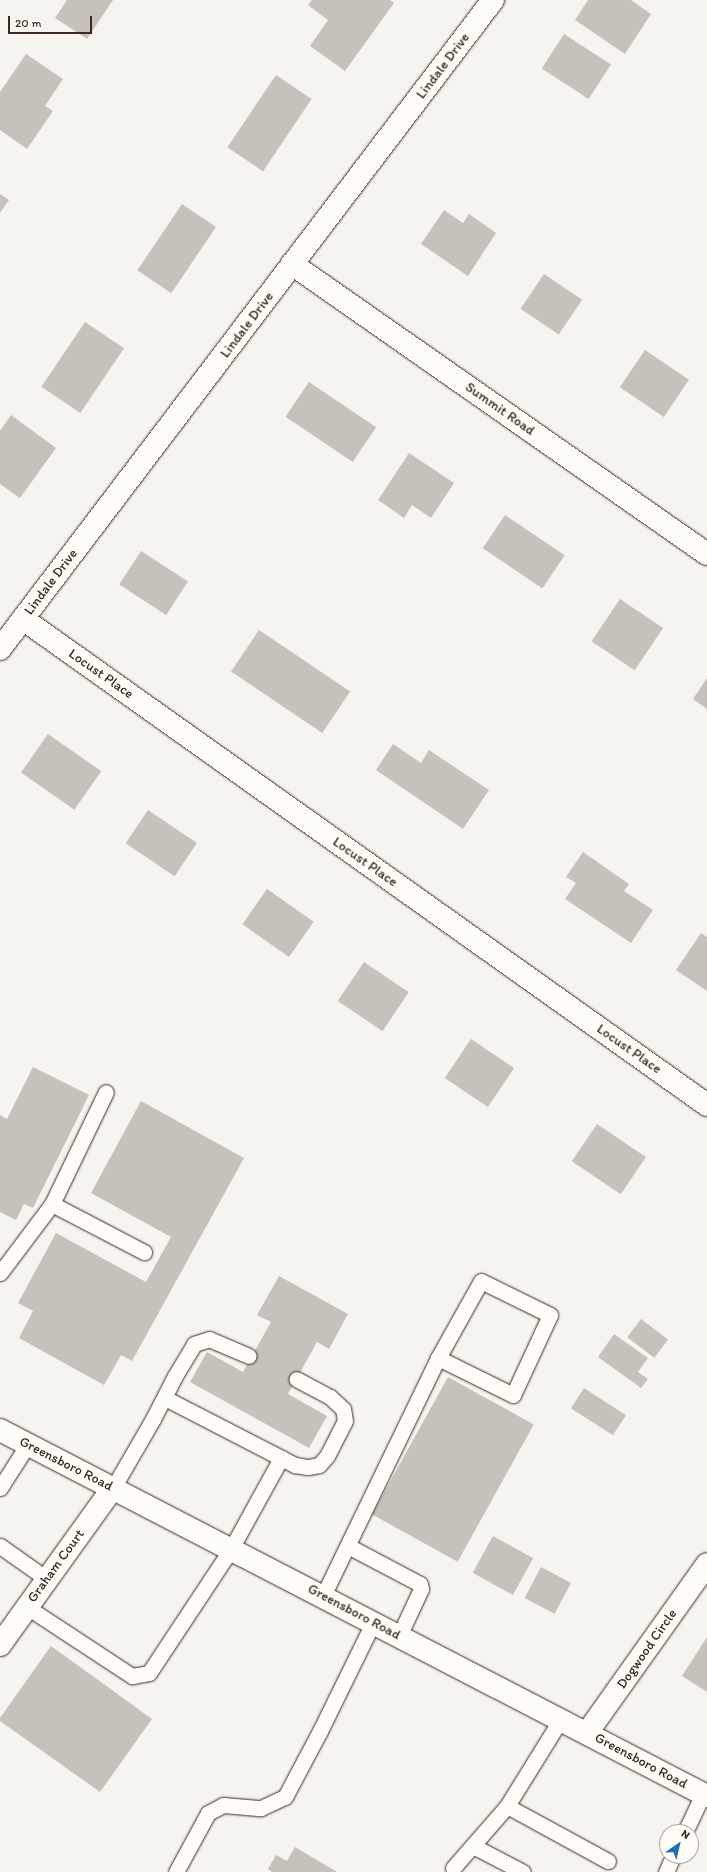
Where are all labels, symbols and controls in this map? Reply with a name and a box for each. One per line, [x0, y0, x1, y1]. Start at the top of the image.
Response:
scale bar [10, 8, 94, 34]
text: 20 m [15, 16, 42, 30]
street label: Lindale Drive [413, 30, 473, 102]
street label: Lindale Drive [217, 289, 277, 361]
street label: Summit Road [462, 379, 538, 439]
street label: Lindale Drive [21, 546, 81, 618]
street label: Locust Place [65, 646, 137, 702]
street label: Locust Place [329, 834, 401, 890]
street label: Locust Place [593, 1021, 665, 1077]
street label: Greensboro Road [17, 1433, 115, 1495]
street label: Graham Court [24, 1526, 88, 1606]
street label: Greensboro Road [305, 1581, 403, 1643]
street label: Dogwood Circle [613, 1606, 681, 1692]
street label: Greensboro Road [592, 1730, 690, 1792]
north arrow [659, 1824, 699, 1864]
text: N [679, 1827, 692, 1842]

